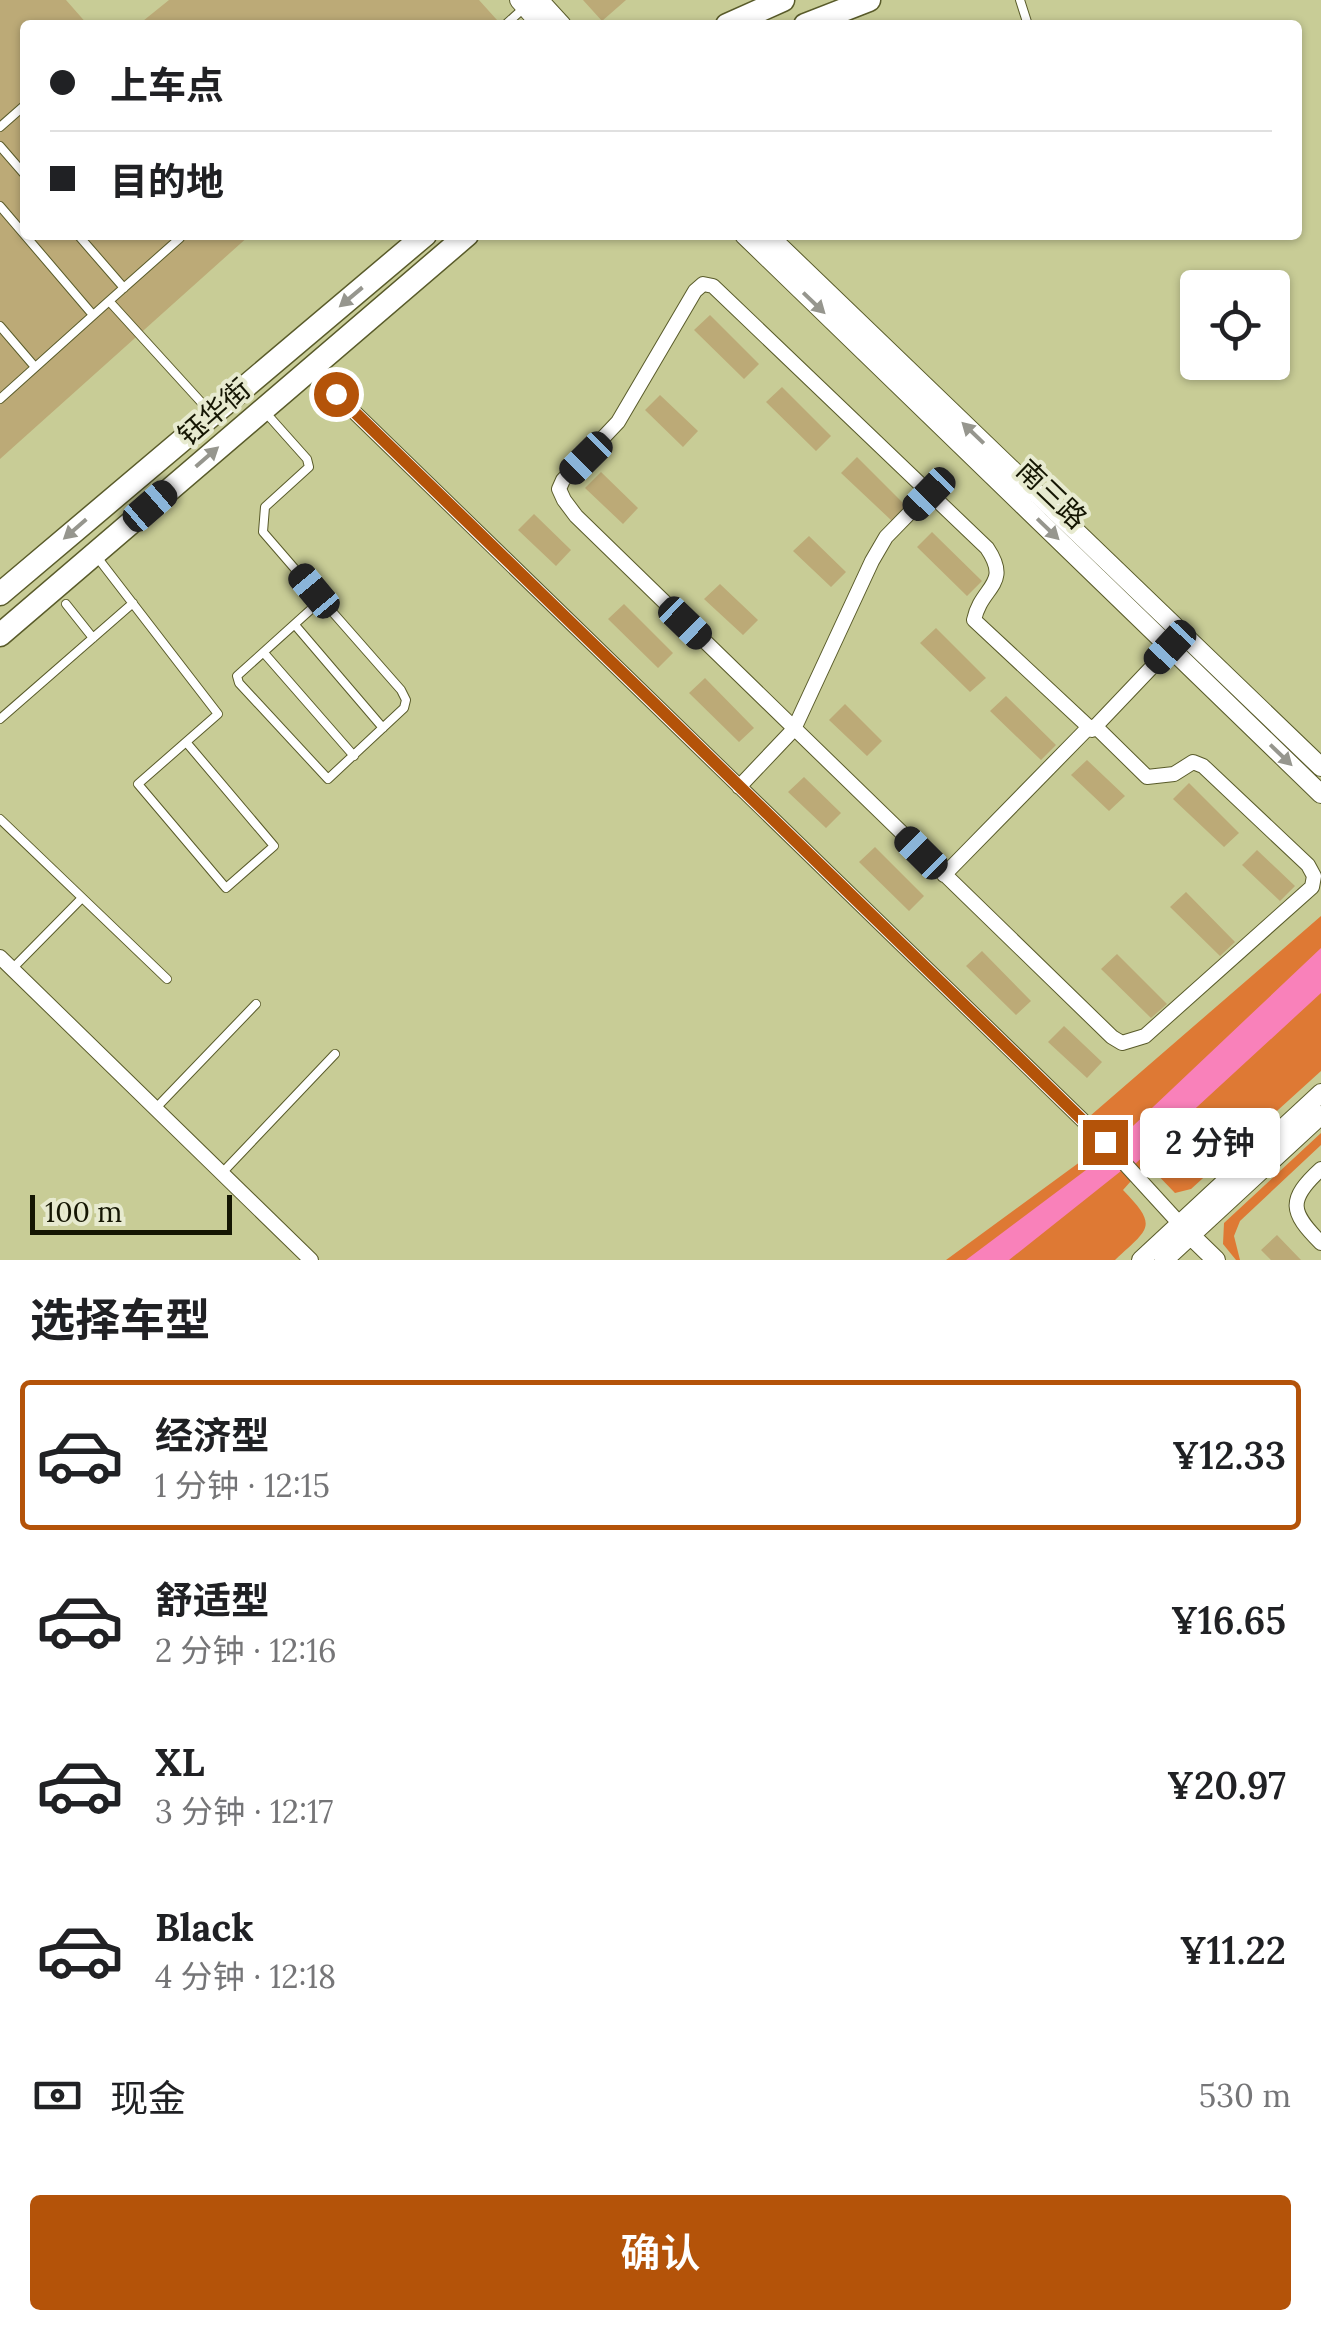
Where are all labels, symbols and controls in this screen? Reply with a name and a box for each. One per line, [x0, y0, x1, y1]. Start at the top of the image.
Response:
text: 上车点 [110, 61, 224, 109]
text: 目的地 [110, 157, 224, 205]
map controls [1180, 270, 1290, 380]
button: locate [1180, 270, 1290, 380]
one-way arrow [338, 286, 363, 308]
one-way arrow [802, 291, 826, 314]
street label: 钰华街 [170, 371, 258, 453]
route start [314, 372, 359, 417]
one-way arrow [962, 422, 986, 445]
car [554, 426, 618, 490]
one-way arrow [194, 447, 219, 469]
street label: 南三路 [1009, 452, 1095, 536]
car [897, 462, 961, 526]
car [118, 475, 182, 537]
one-way arrow [1035, 516, 1059, 540]
one-way arrow [63, 518, 88, 540]
car [283, 558, 345, 624]
car [653, 591, 717, 655]
car [1139, 615, 1201, 679]
one-way arrow [1269, 743, 1293, 766]
car [889, 821, 953, 885]
callout: 2 分钟 [1140, 1107, 1280, 1177]
route end [1083, 1120, 1128, 1165]
text: 2 分钟 [1165, 1122, 1255, 1163]
scale bar [30, 1190, 232, 1234]
text: 100 m [45, 1194, 122, 1230]
text: 选择车型 [30, 1291, 210, 1348]
icon: car [35, 1410, 125, 1500]
text: 经济型 [155, 1411, 269, 1459]
text: ¥12.33 [1172, 1431, 1286, 1479]
text: 1 分钟 · 12:15 [155, 1465, 330, 1506]
icon: car [35, 1575, 125, 1665]
text: 舒适型 [155, 1576, 269, 1624]
text: ¥16.65 [1171, 1596, 1286, 1644]
text: 2 分钟 · 12:16 [155, 1630, 336, 1671]
text: XL [155, 1738, 205, 1786]
icon: car [35, 1740, 125, 1830]
text: ¥20.97 [1167, 1761, 1286, 1809]
text: 3 分钟 · 12:17 [155, 1791, 333, 1832]
text: Black [155, 1903, 254, 1951]
icon: car [35, 1905, 125, 1995]
text: ¥11.22 [1179, 1926, 1286, 1974]
text: 4 分钟 · 12:18 [155, 1956, 336, 1997]
icon: cash [30, 2068, 85, 2123]
text: 现金 [110, 2074, 186, 2122]
text: 530 m [1199, 2075, 1291, 2116]
button: 确认 [30, 2195, 1291, 2310]

